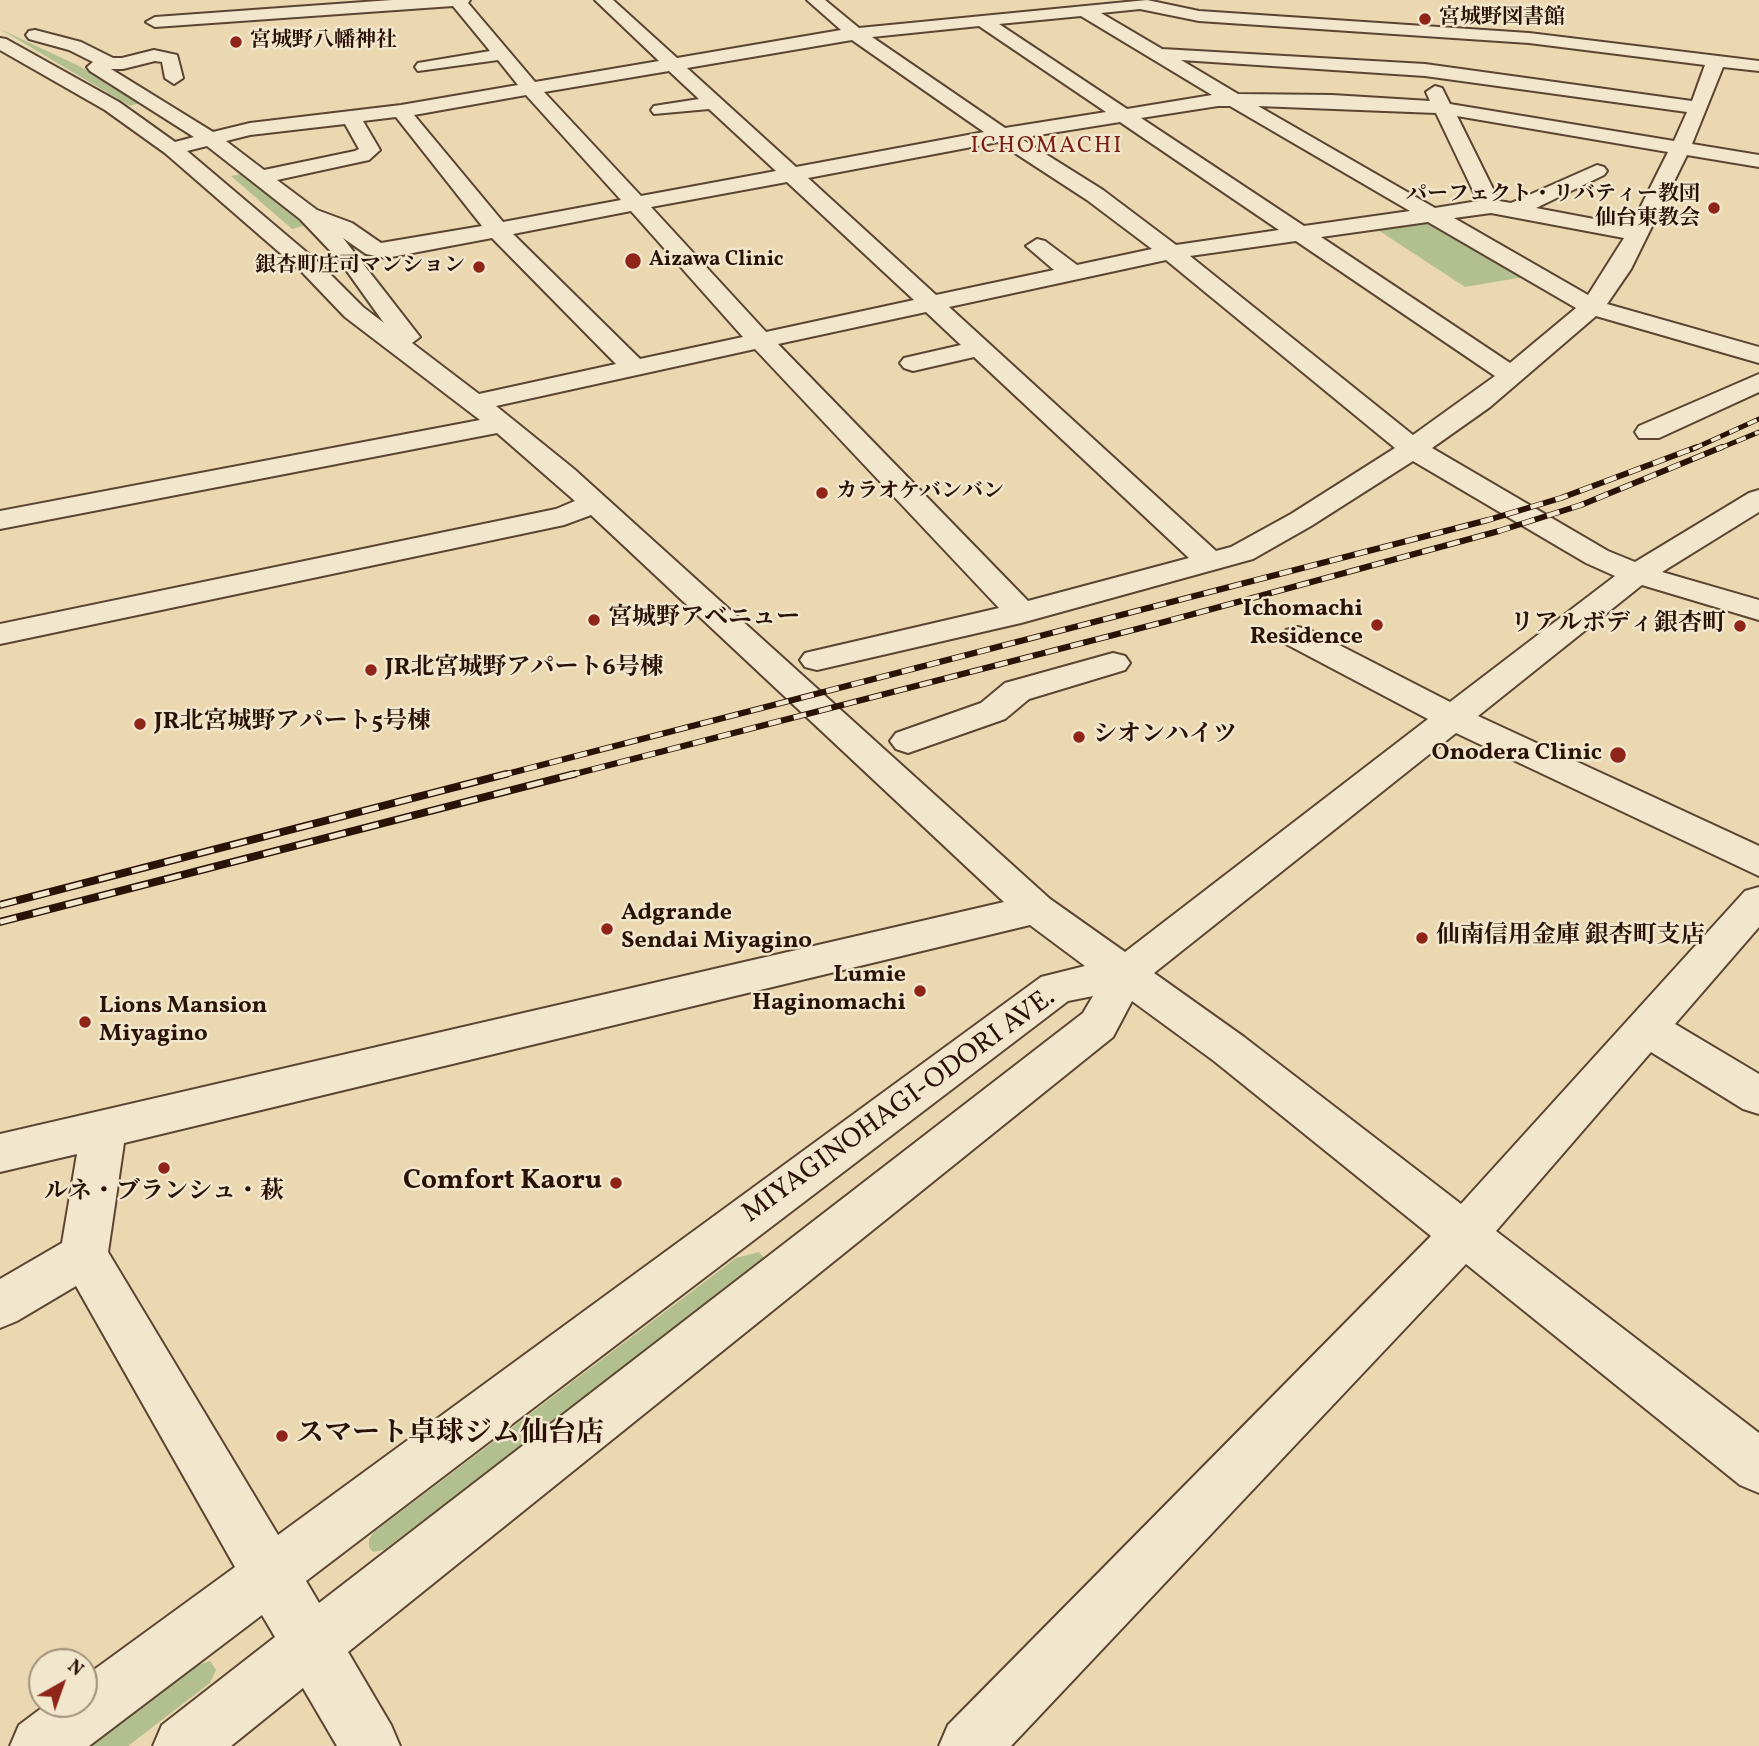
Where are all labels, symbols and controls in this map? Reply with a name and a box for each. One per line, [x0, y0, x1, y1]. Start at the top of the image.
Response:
place label: 宮城野図書館 [1439, 6, 1565, 32]
marker: 宮城野図書館 [1417, 11, 1433, 27]
place label: 宮城野八幡神社 [250, 29, 397, 55]
marker: 宮城野八幡神社 [228, 34, 244, 50]
district label: ICHOMACHI [972, 134, 1122, 162]
place label: パーフェクト・リバティー教団 仙台東教会 [1406, 183, 1700, 233]
marker: パーフェクト・リバティー教団 仙台東教会 [1706, 200, 1722, 216]
place label: Aizawa Clinic [649, 248, 783, 274]
marker: Aizawa Clinic [623, 251, 643, 271]
place label: 銀杏町庄司マンション [255, 254, 465, 280]
marker: 銀杏町庄司マンション [471, 259, 487, 275]
place label: カラオケバンバン [836, 480, 1004, 506]
marker: カラオケバンバン [814, 485, 830, 501]
place label: Ichomachi Residence [1243, 597, 1363, 653]
place label: 宮城野アベニュー [608, 606, 800, 634]
marker: 宮城野アベニュー [586, 612, 602, 628]
place label: リアルボディ銀杏町 [1510, 612, 1726, 640]
marker: Ichomachi Residence [1369, 617, 1385, 633]
marker: リアルボディ銀杏町 [1732, 618, 1748, 634]
place label: JR北宮城野アパート6号棟 [385, 656, 664, 684]
marker: JR北宮城野アパート6号棟 [363, 662, 379, 678]
place label: JR北宮城野アパート5号棟 [154, 710, 431, 738]
marker: JR北宮城野アパート5号棟 [132, 716, 148, 732]
place label: シオンハイツ [1093, 723, 1237, 751]
marker: シオンハイツ [1071, 729, 1087, 745]
place label: Onodera Clinic [1432, 741, 1602, 769]
marker: Onodera Clinic [1608, 745, 1628, 765]
place label: Adgrande Sendai Miyagino [621, 901, 812, 957]
marker: Adgrande Sendai Miyagino [599, 921, 615, 937]
place label: 仙南信用金庫 銀杏町支店 [1436, 924, 1705, 952]
marker: 仙南信用金庫 銀杏町支店 [1414, 930, 1430, 946]
place label: Lumie Haginomachi [752, 963, 906, 1019]
street label: MIYAGINOHAGI-ODORI AVE. [737, 982, 1063, 1232]
marker: Lumie Haginomachi [912, 983, 928, 999]
place label: Lions Mansion Miyagino [99, 994, 267, 1050]
marker: Lions Mansion Miyagino [77, 1014, 93, 1030]
marker: ルネ・ブランシュ・萩 [156, 1160, 172, 1176]
place label: Comfort Kaoru [403, 1166, 602, 1200]
marker: Comfort Kaoru [608, 1175, 624, 1191]
place label: ルネ・ブランシュ・萩 [44, 1180, 284, 1208]
place label: スマート卓球ジム仙台店 [296, 1419, 604, 1453]
marker: スマート卓球ジム仙台店 [274, 1428, 290, 1444]
north arrow [28, 1648, 98, 1718]
text: N [62, 1654, 89, 1683]

